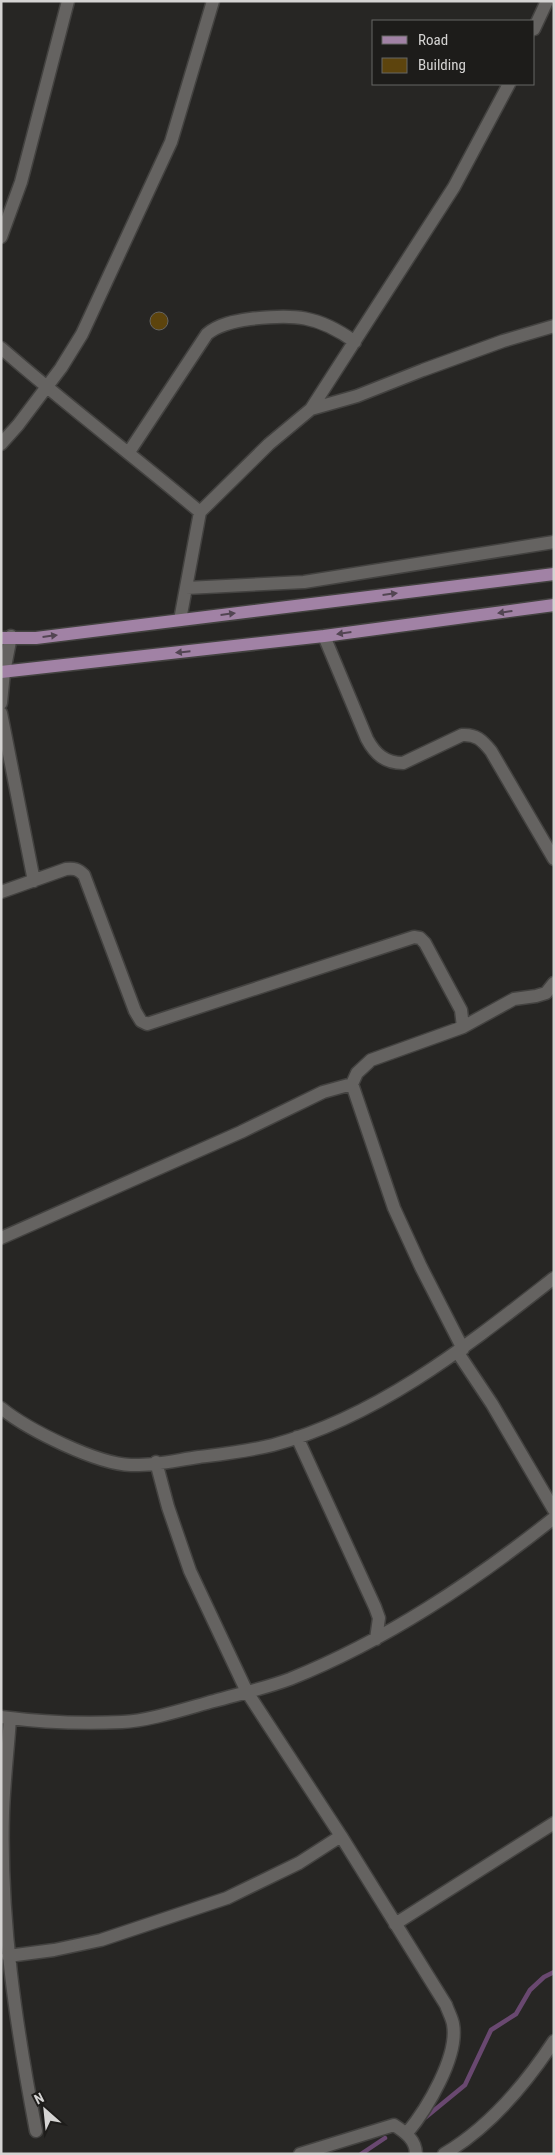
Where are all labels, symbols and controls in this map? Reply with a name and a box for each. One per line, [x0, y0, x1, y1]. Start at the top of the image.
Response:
legend [372, 20, 535, 85]
text: Road [418, 31, 448, 49]
text: Building [418, 56, 466, 74]
one-way arrow [382, 590, 398, 598]
one-way arrow [497, 608, 513, 616]
one-way arrow [221, 610, 237, 618]
one-way arrow [336, 630, 352, 638]
one-way arrow [42, 632, 58, 640]
one-way arrow [175, 648, 191, 656]
north arrow [20, 2085, 70, 2135]
text: N [32, 2089, 47, 2107]

